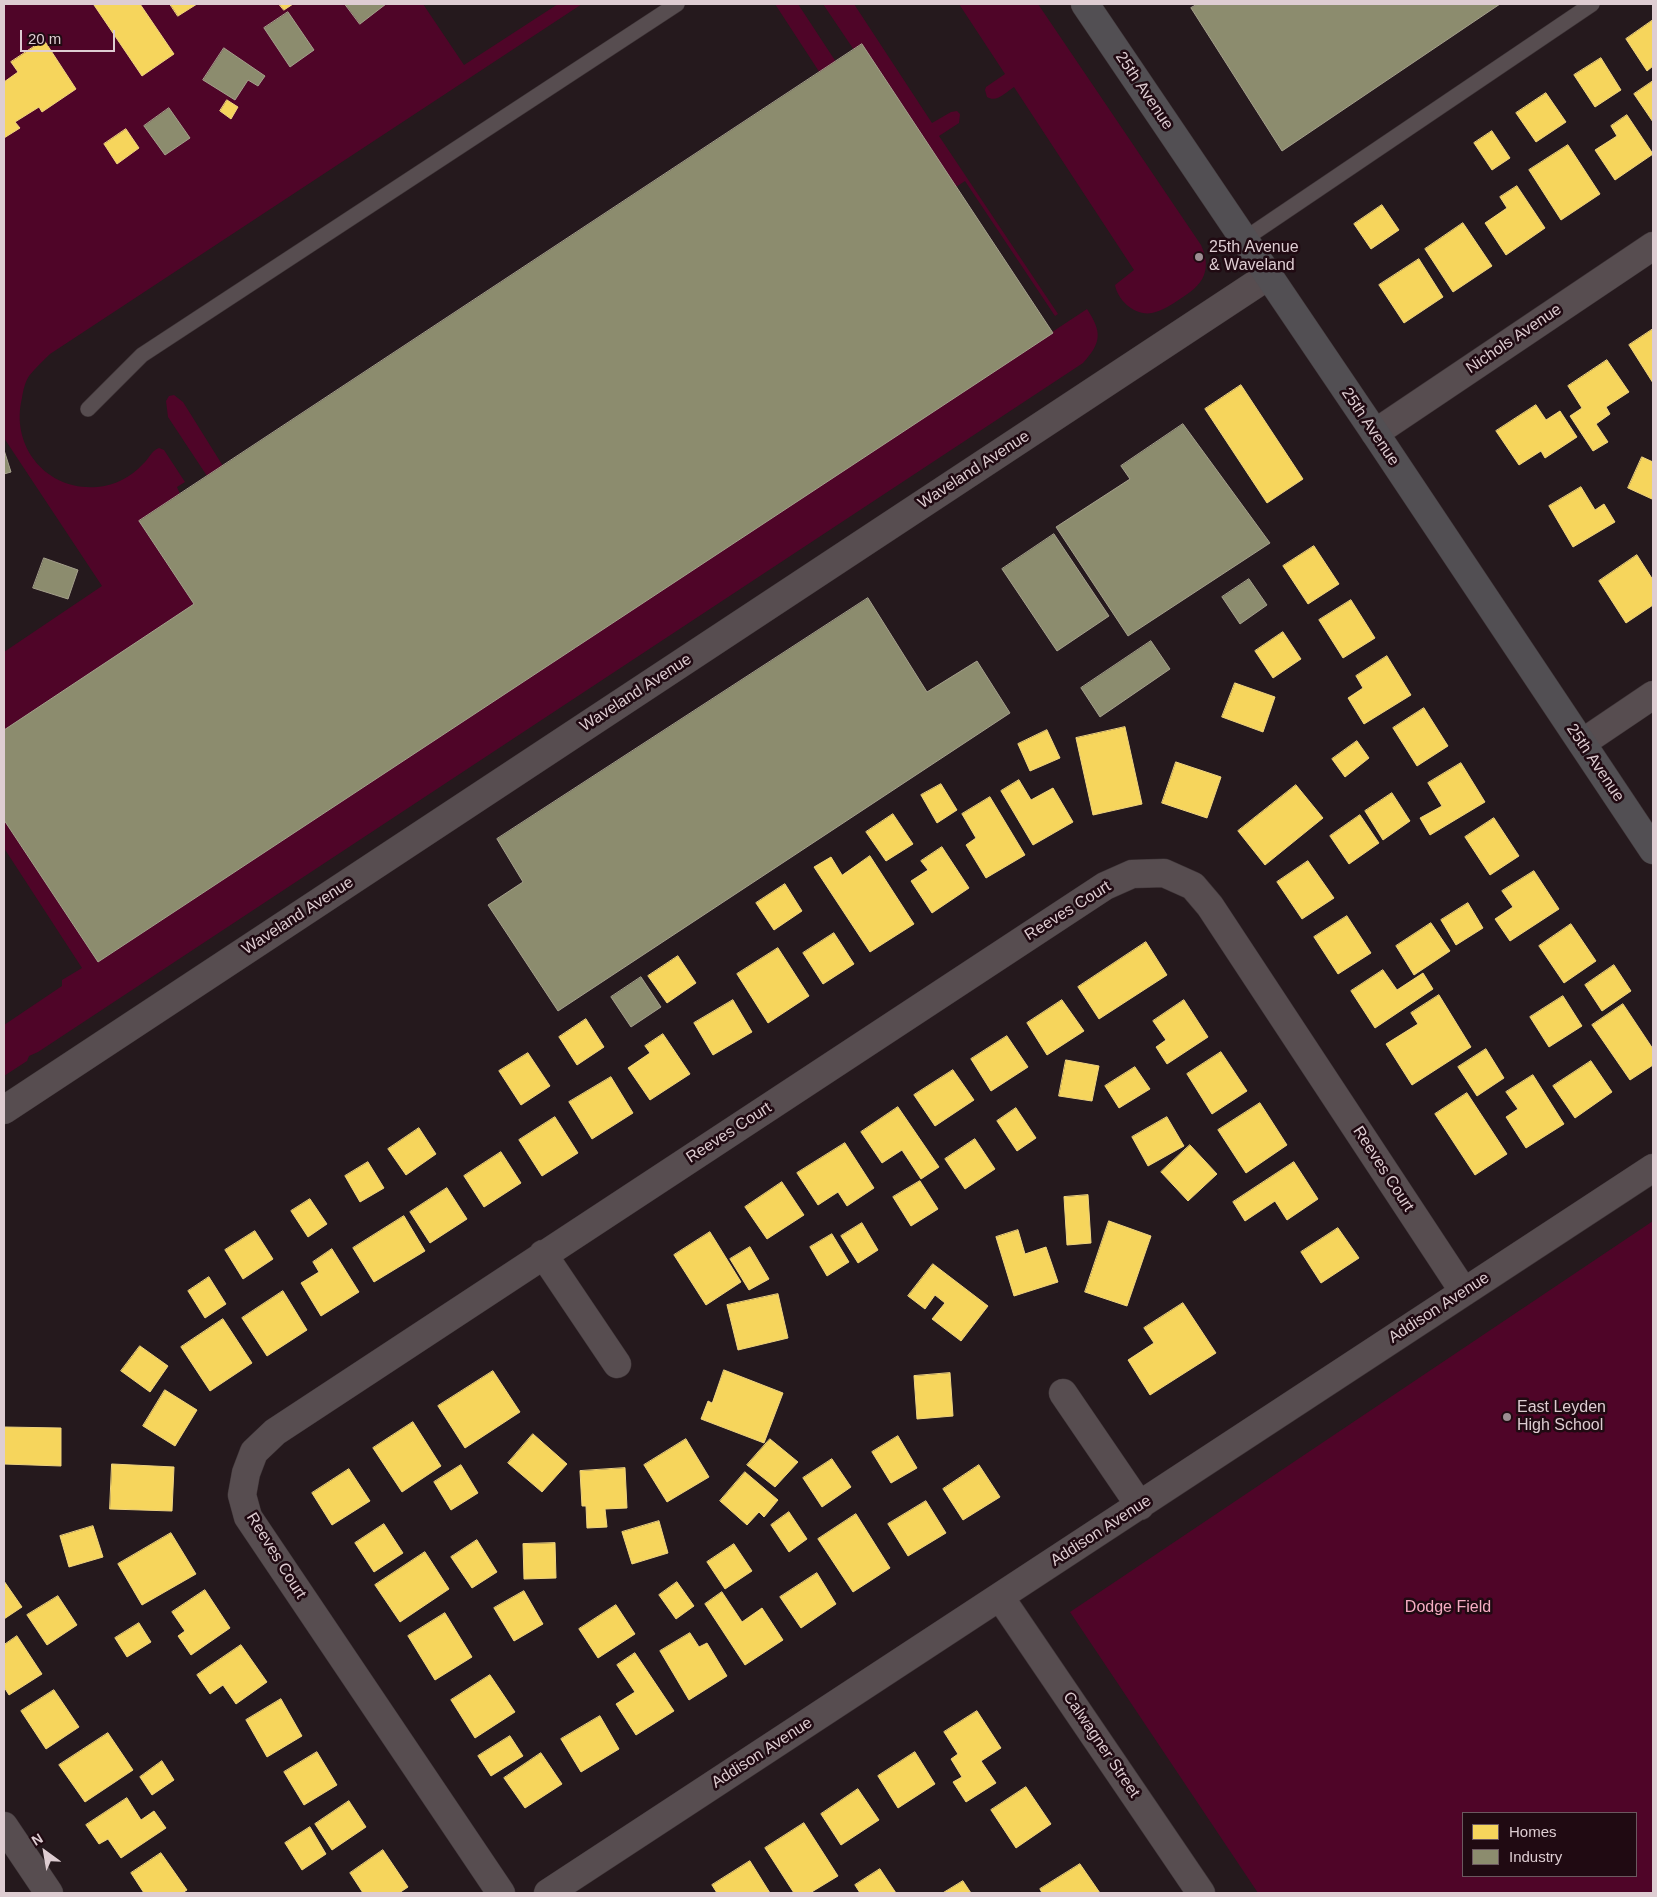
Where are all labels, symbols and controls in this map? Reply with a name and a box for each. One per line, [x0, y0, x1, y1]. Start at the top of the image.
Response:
scale bar [22, 20, 118, 52]
text: 20 m [28, 30, 61, 47]
street label: 25th Avenue [1111, 49, 1177, 133]
place label: 25th Avenue & Waveland [1209, 238, 1299, 276]
marker: 25th Avenue & Waveland [1193, 251, 1205, 263]
street label: Nichols Avenue [1463, 300, 1565, 378]
street label: 25th Avenue [1337, 385, 1403, 469]
street label: Waveland Avenue [915, 427, 1033, 513]
street label: Waveland Avenue [577, 650, 695, 736]
street label: 25th Avenue [1562, 721, 1628, 805]
street label: Waveland Avenue [239, 873, 357, 959]
street label: Reeves Court [1021, 877, 1115, 945]
street label: Reeves Court [683, 1098, 775, 1168]
street label: Reeves Court [1348, 1123, 1418, 1215]
street label: Addison Avenue [1385, 1268, 1493, 1348]
place label: East Leyden High School [1517, 1398, 1606, 1436]
marker: East Leyden High School [1501, 1411, 1513, 1423]
street label: Addison Avenue [1047, 1491, 1155, 1571]
street label: Reeves Court [242, 1509, 310, 1603]
park label: Dodge Field [1405, 1598, 1491, 1618]
street label: Calwagner Street [1058, 1688, 1144, 1802]
street label: Addison Avenue [708, 1713, 816, 1793]
legend [1462, 1812, 1637, 1877]
text: Homes [1509, 1823, 1557, 1840]
north arrow [20, 1827, 70, 1877]
text: N [29, 1830, 46, 1849]
text: Industry [1509, 1848, 1562, 1865]

